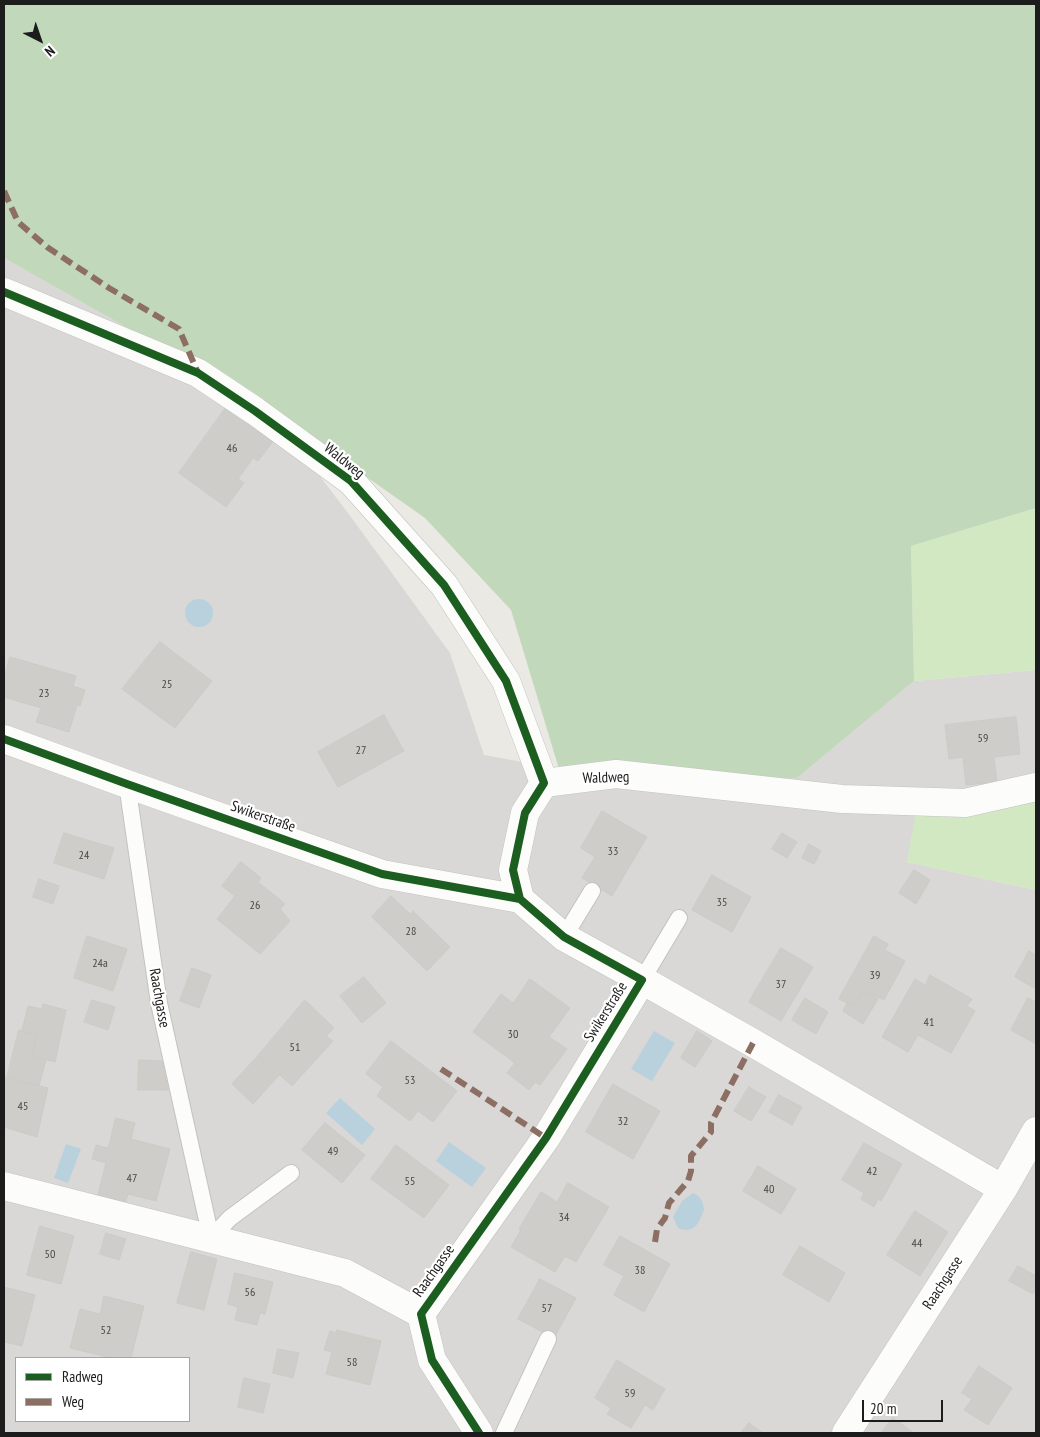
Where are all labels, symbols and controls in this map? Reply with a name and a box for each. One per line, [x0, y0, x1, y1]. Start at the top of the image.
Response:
north arrow [15, 15, 65, 65]
text: N [41, 42, 59, 61]
street label: Waldweg [320, 439, 368, 483]
house number: 46 [227, 442, 237, 456]
house number: 25 [162, 678, 172, 692]
house number: 23 [39, 687, 49, 701]
house number: 59 [978, 732, 988, 746]
house number: 27 [356, 744, 366, 758]
street label: Waldweg [582, 768, 630, 788]
street label: Swikerstraße [228, 798, 298, 836]
house number: 33 [608, 845, 618, 859]
house number: 24 [79, 849, 89, 863]
house number: 35 [717, 896, 727, 910]
house number: 26 [250, 899, 260, 913]
house number: 28 [406, 925, 416, 939]
house number: 24a [92, 957, 108, 971]
street label: Raachgasse [145, 967, 173, 1029]
house number: 39 [870, 969, 880, 983]
house number: 37 [776, 978, 786, 992]
street label: Swikerstraße [581, 979, 631, 1045]
house number: 41 [924, 1016, 934, 1030]
house number: 30 [508, 1028, 518, 1042]
house number: 51 [290, 1041, 300, 1055]
house number: 53 [405, 1074, 415, 1088]
house number: 45 [18, 1100, 28, 1114]
house number: 32 [618, 1115, 628, 1129]
house number: 49 [328, 1145, 338, 1159]
house number: 42 [867, 1165, 877, 1179]
house number: 47 [127, 1172, 137, 1186]
house number: 55 [405, 1175, 415, 1189]
house number: 40 [764, 1183, 774, 1197]
house number: 34 [559, 1211, 569, 1225]
house number: 44 [912, 1237, 922, 1251]
street label: Raachgasse [409, 1241, 459, 1301]
house number: 50 [45, 1248, 55, 1262]
street label: Raachgasse [919, 1253, 967, 1313]
house number: 38 [635, 1264, 645, 1278]
house number: 56 [245, 1286, 255, 1300]
house number: 57 [542, 1302, 552, 1316]
house number: 52 [101, 1324, 111, 1338]
house number: 58 [347, 1356, 357, 1370]
legend [15, 1357, 190, 1422]
text: Radweg [62, 1367, 103, 1386]
house number: 59 [625, 1387, 635, 1401]
scale bar [865, 1390, 946, 1422]
text: Weg [62, 1392, 84, 1411]
text: 20 m [870, 1399, 896, 1418]

